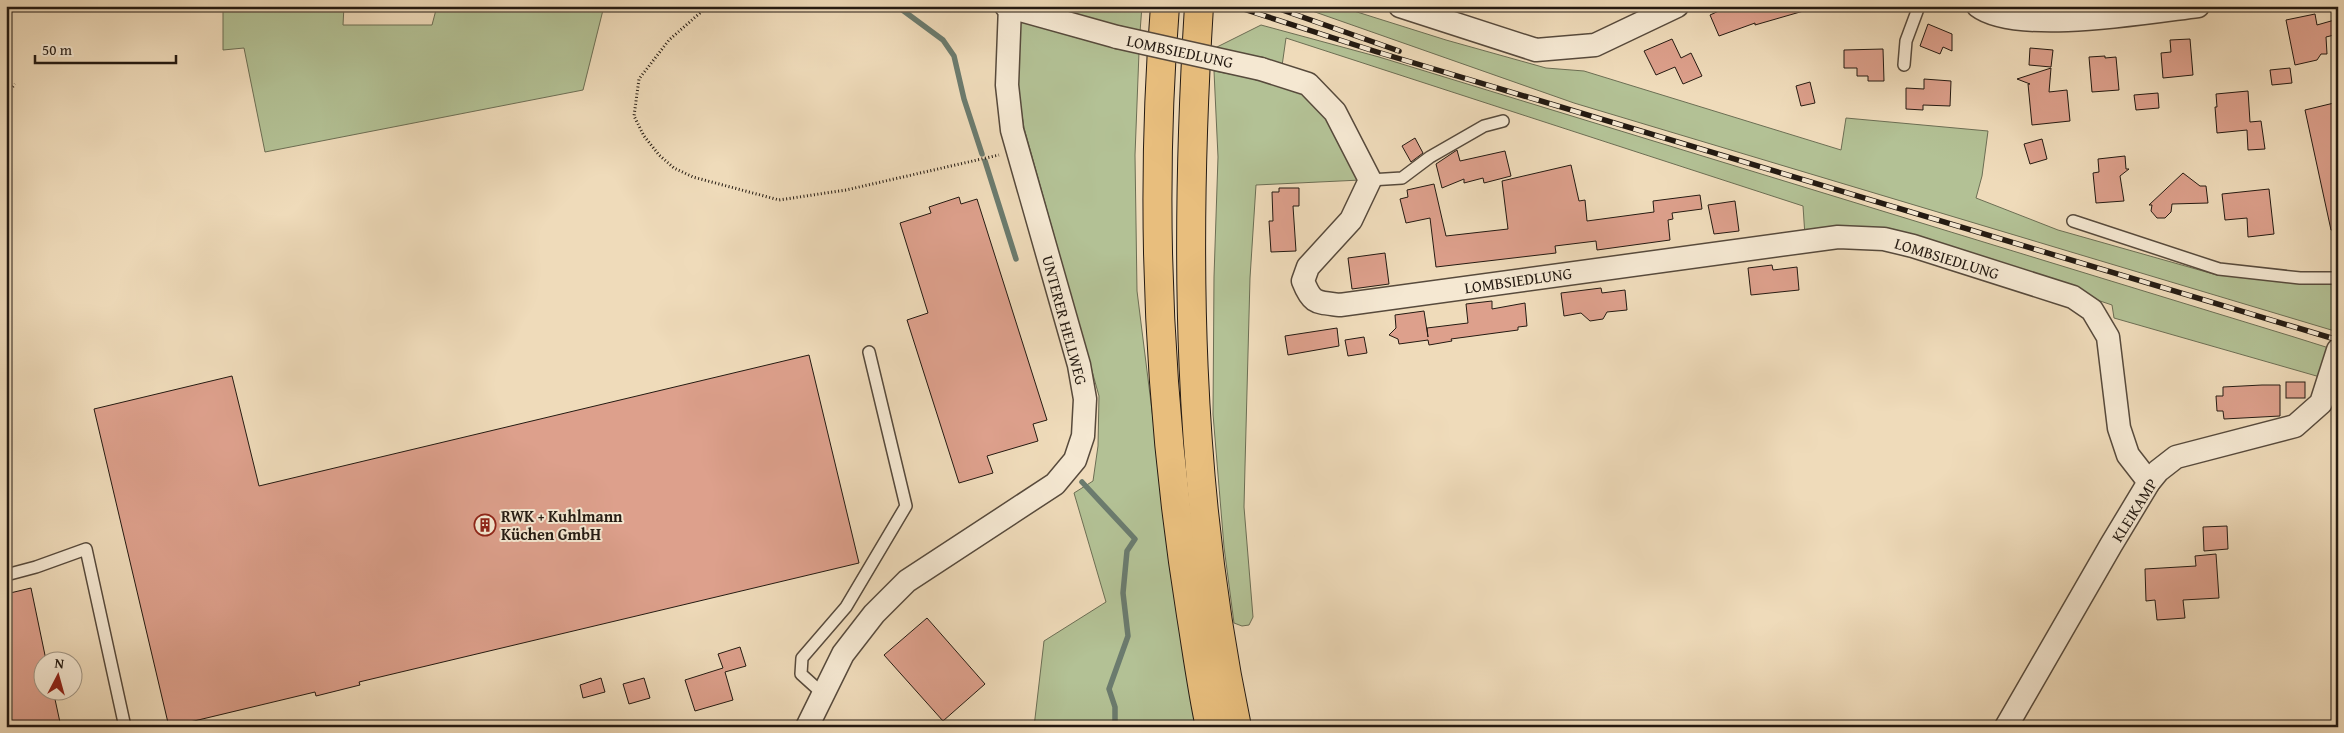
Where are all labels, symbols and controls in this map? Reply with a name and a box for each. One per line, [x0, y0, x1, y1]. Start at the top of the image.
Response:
street label: LOMBSIEDLUNG [1124, 28, 1236, 74]
scale bar [35, 32, 176, 64]
text: 50 m [42, 39, 73, 60]
street label: LOMBSIEDLUNG [1892, 231, 2003, 285]
street label: UNTERER HELLWEG [1036, 253, 1094, 388]
street label: LOMBSIEDLUNG [1463, 260, 1574, 299]
street label: KLEIKAMP [2105, 473, 2163, 547]
place label: RWK + Kuhlmann Küchen GmbH [501, 504, 623, 546]
building icon: RWK + Kuhlmann Küchen GmbH [473, 513, 497, 537]
north arrow [32, 650, 82, 700]
text: N [54, 653, 66, 674]

